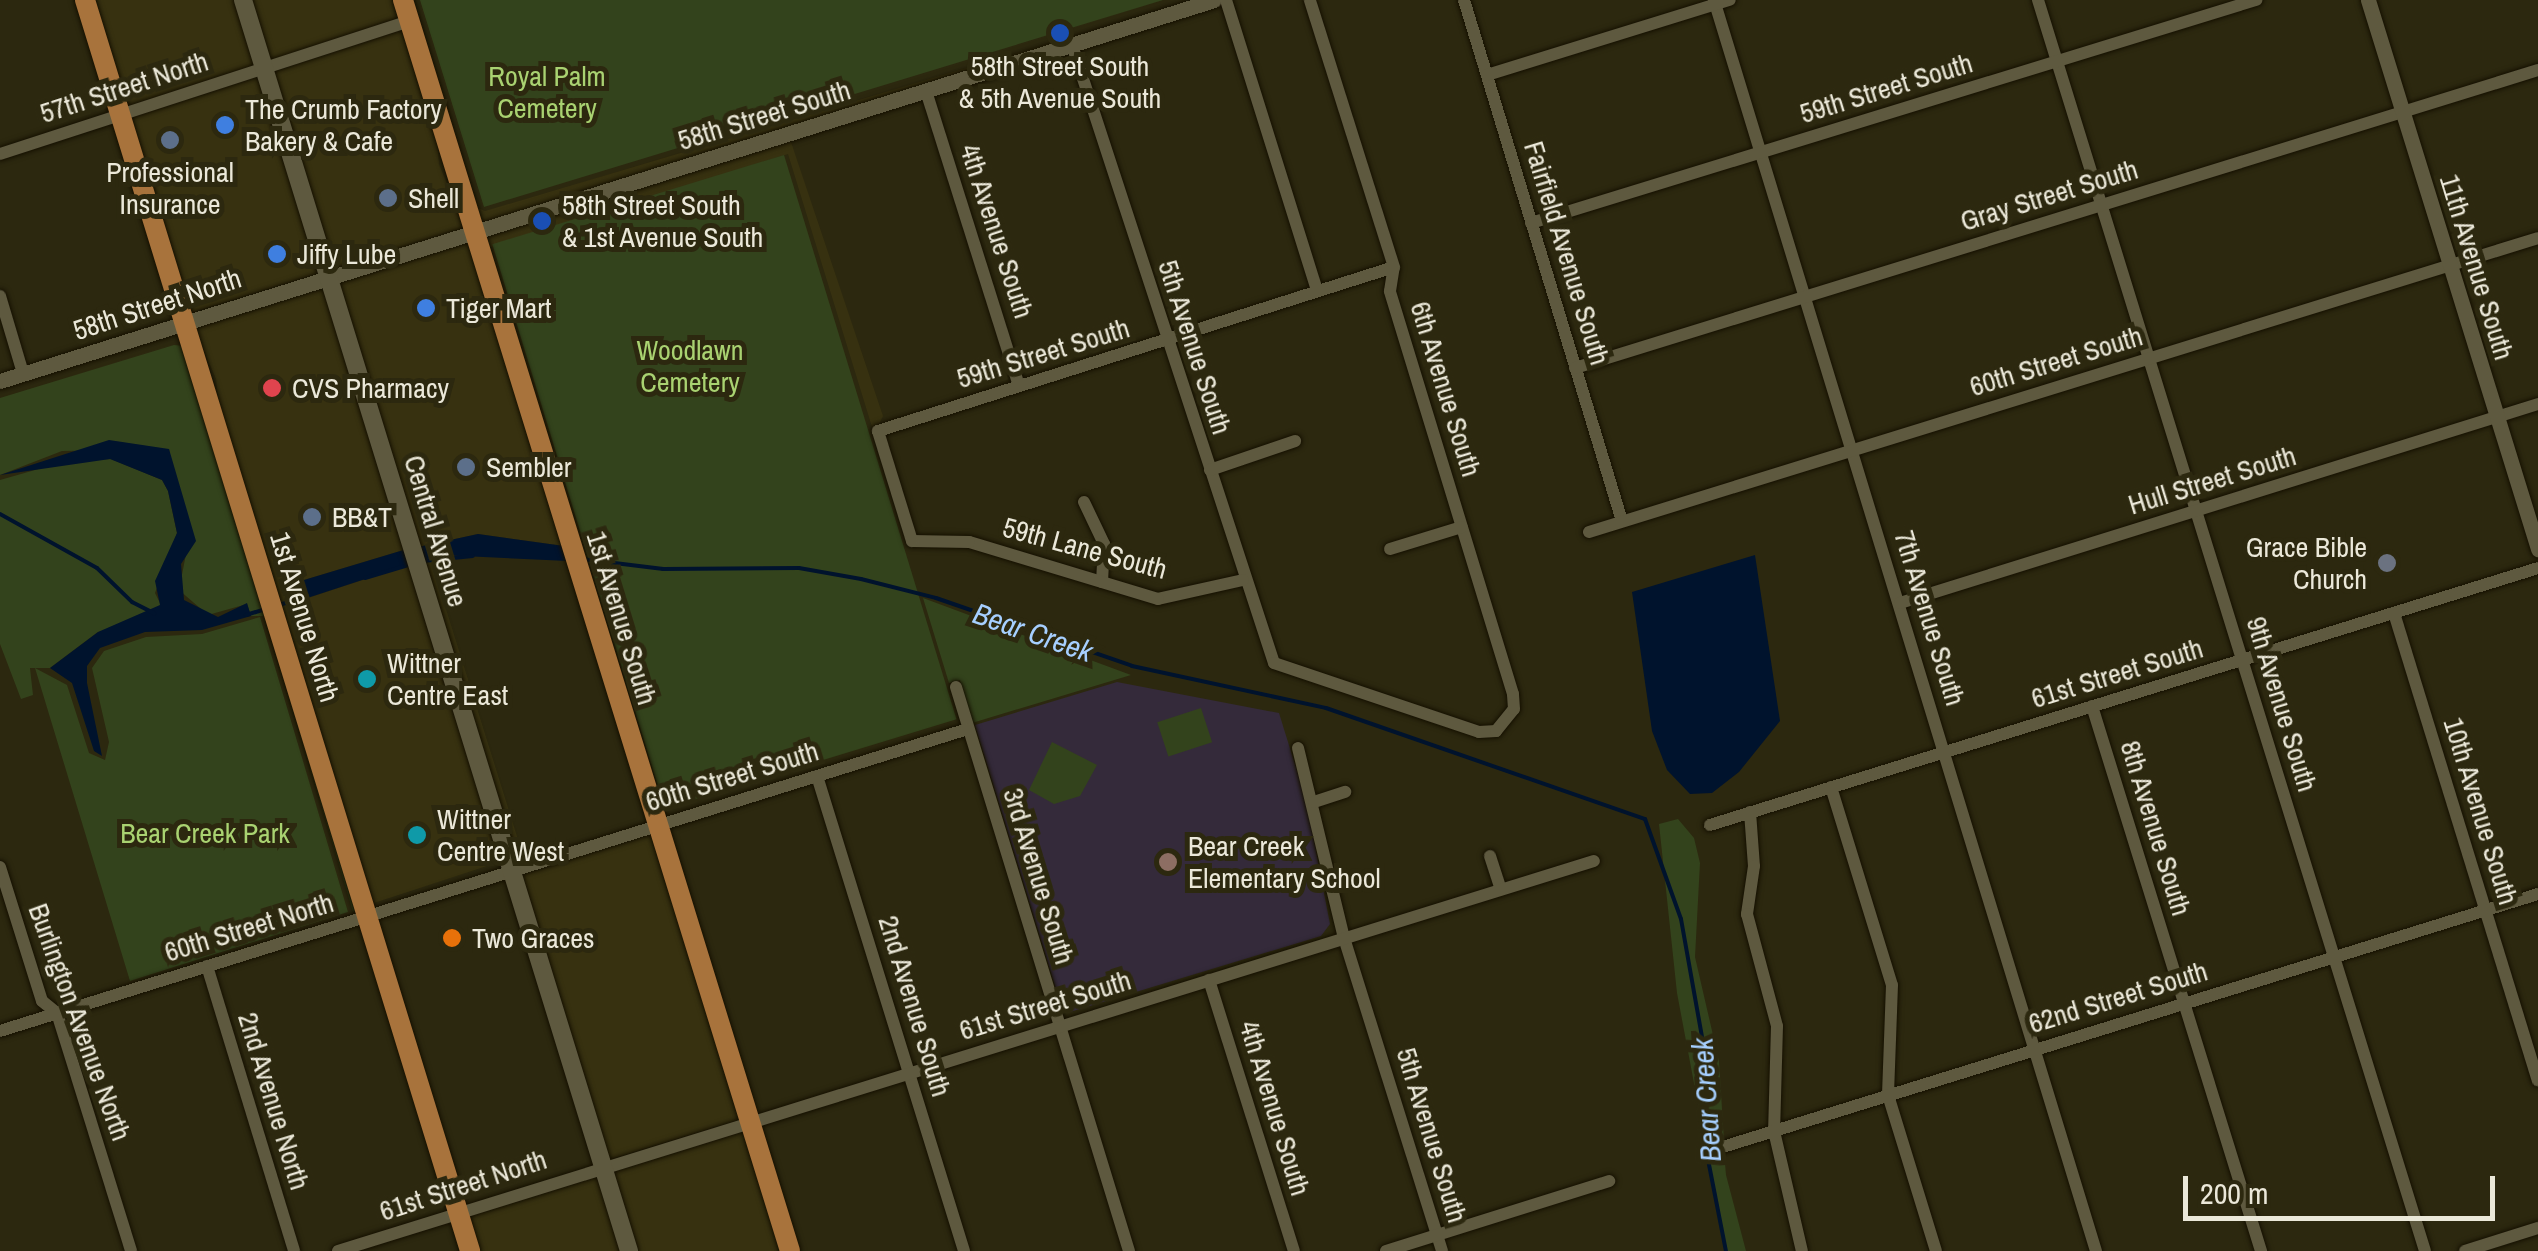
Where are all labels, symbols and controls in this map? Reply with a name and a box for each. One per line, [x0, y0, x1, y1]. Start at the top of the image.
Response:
marker: 58th Street South & 5th Avenue South [1049, 22, 1071, 44]
street label: 57th Street North [36, 44, 212, 130]
street label: 59th Street South [1796, 46, 1976, 130]
place label: 58th Street South & 5th Avenue South [958, 49, 1162, 115]
park label: Royal Palm Cemetery [488, 59, 606, 125]
street label: 58th Street South [674, 73, 854, 157]
place label: The Crumb Factory Bakery & Cafe [245, 92, 442, 158]
marker: The Crumb Factory Bakery & Cafe [214, 114, 236, 136]
marker: Professional Insurance [159, 129, 181, 151]
street label: Fairfield Avenue South [1517, 137, 1617, 369]
street label: 4th Avenue South [953, 139, 1041, 323]
street label: Gray Street South [1956, 152, 2142, 238]
place label: Professional Insurance [106, 155, 234, 221]
street label: 11th Avenue South [2433, 170, 2521, 364]
place label: Shell [408, 181, 459, 215]
marker: Shell [377, 187, 399, 209]
place label: 58th Street South & 1st Avenue South [562, 188, 765, 254]
marker: 58th Street South & 1st Avenue South [531, 210, 553, 232]
place label: Jiffy Lube [297, 237, 396, 271]
marker: Jiffy Lube [266, 243, 288, 265]
street label: 5th Avenue South [1151, 255, 1239, 439]
street label: 58th Street North [69, 261, 245, 347]
place label: Tiger Mart [446, 291, 551, 325]
marker: Tiger Mart [415, 297, 437, 319]
street label: 6th Avenue South [1403, 297, 1489, 481]
street label: 59th Street South [953, 311, 1133, 395]
street label: 60th Street South [1966, 319, 2146, 403]
park label: Woodlawn Cemetery [637, 333, 743, 399]
place label: CVS Pharmacy [292, 371, 449, 405]
marker: CVS Pharmacy [261, 377, 283, 399]
street label: Hull Street South [2124, 439, 2300, 521]
place label: Sembler [486, 450, 571, 484]
street label: Central Avenue [397, 451, 475, 611]
marker: Sembler [455, 456, 477, 478]
place label: BB&T [332, 500, 392, 534]
marker: BB&T [301, 506, 323, 528]
street label: 59th Lane South [999, 510, 1171, 586]
street label: 7th Avenue South [1887, 526, 1973, 710]
street label: 1st Avenue North [263, 527, 347, 707]
street label: 1st Avenue South [579, 527, 665, 709]
place label: Grace Bible Church [2246, 530, 2367, 596]
marker: Grace Bible Church [2376, 552, 2398, 574]
water label: Bear Creek [968, 595, 1098, 669]
street label: 9th Avenue South [2239, 612, 2325, 796]
street label: 61st Street South [2027, 631, 2207, 715]
place label: Wittner Centre East [387, 646, 508, 712]
marker: Wittner Centre East [356, 668, 378, 690]
street label: 10th Avenue South [2436, 713, 2526, 909]
street label: 60th Street South [642, 734, 822, 818]
street label: 8th Avenue South [2113, 736, 2199, 920]
street label: 3rd Avenue South [996, 783, 1082, 969]
place label: Wittner Centre West [437, 802, 564, 868]
park label: Bear Creek Park [120, 816, 290, 850]
marker: Wittner Centre West [406, 824, 428, 846]
place label: Bear Creek Elementary School [1188, 829, 1381, 895]
marker: Bear Creek Elementary School [1157, 851, 1179, 873]
street label: 60th Street North [160, 885, 338, 969]
street label: Burlington Avenue North [21, 898, 139, 1146]
street label: 2nd Avenue South [871, 911, 959, 1101]
place label: Two Graces [472, 921, 594, 955]
marker: Two Graces [441, 927, 463, 949]
street label: 62nd Street South [2025, 954, 2211, 1040]
street label: 61st Street South [955, 963, 1135, 1047]
street label: 2nd Avenue North [231, 1008, 317, 1194]
street label: 4th Avenue South [1232, 1016, 1318, 1200]
water label: Bear Creek [1684, 1037, 1728, 1163]
street label: 5th Avenue South [1389, 1043, 1475, 1227]
street label: 61st Street North [375, 1142, 551, 1228]
scale bar [2188, 1156, 2500, 1218]
text: 200 m [2200, 1173, 2268, 1213]

